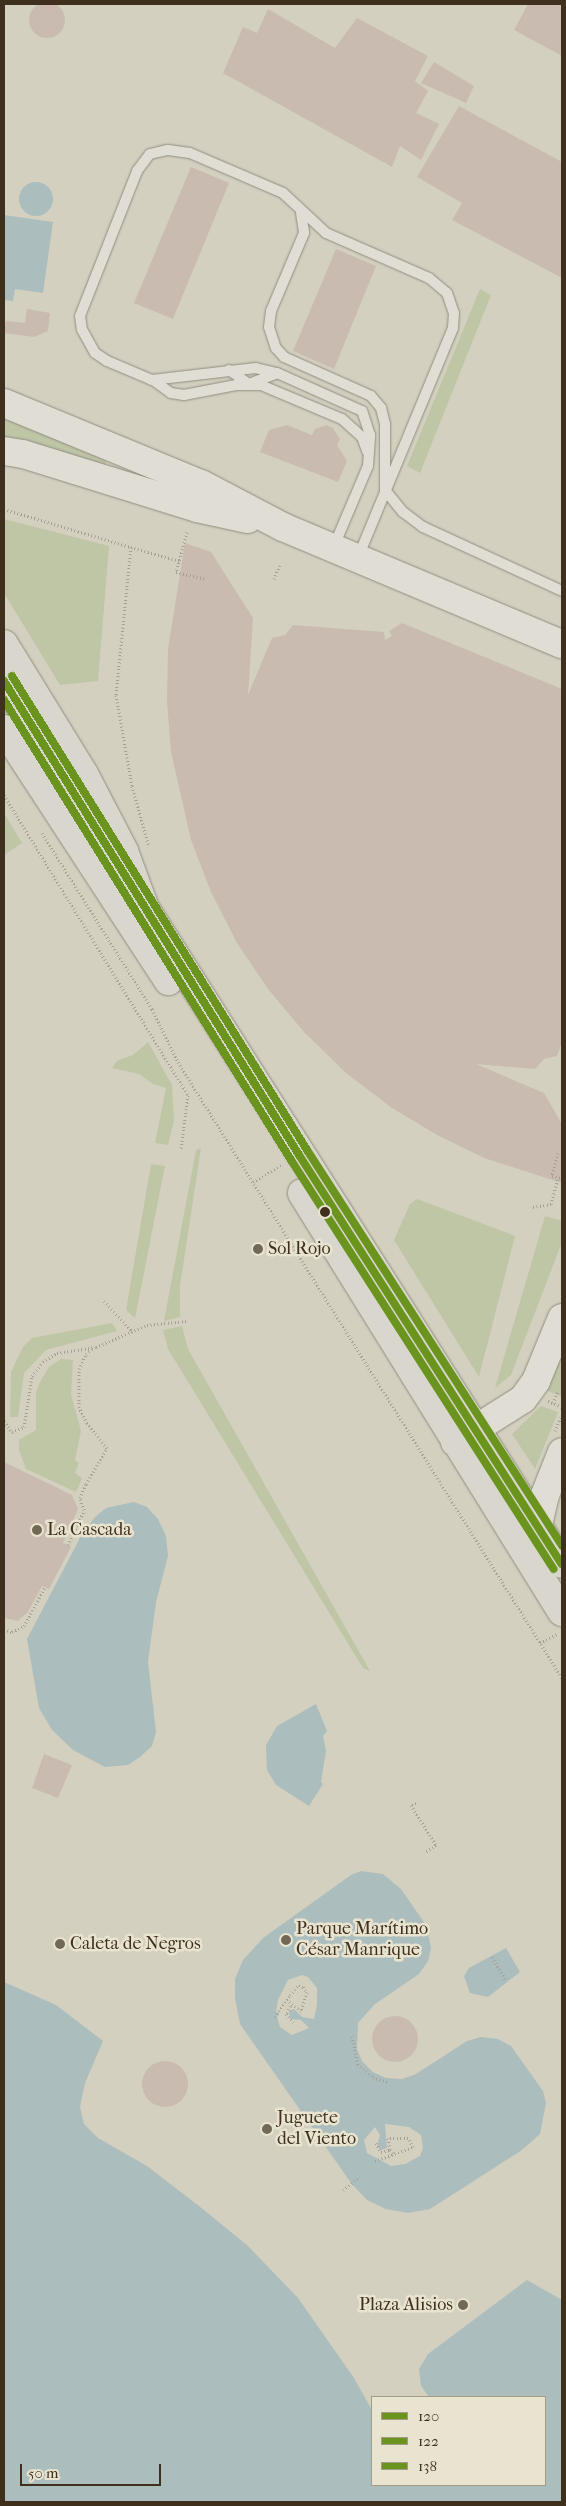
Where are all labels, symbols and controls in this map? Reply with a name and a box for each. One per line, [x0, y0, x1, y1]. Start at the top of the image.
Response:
unlabelled marker [320, 1207, 330, 1217]
place label: Sol Rojo [268, 1238, 331, 1260]
marker: Sol Rojo [252, 1243, 264, 1255]
place label: La Cascada [47, 1519, 132, 1541]
marker: La Cascada [31, 1524, 43, 1536]
place label: Parque Marítimo César Manrique [296, 1919, 428, 1962]
place label: Caleta de Negros [70, 1933, 201, 1955]
marker: Parque Marítimo César Manrique [280, 1934, 292, 1946]
marker: Caleta de Negros [54, 1938, 66, 1950]
place label: Juguete del Viento [277, 2108, 356, 2150]
marker: Juguete del Viento [261, 2123, 273, 2135]
place label: Plaza Alisios [359, 2294, 453, 2316]
marker: Plaza Alisios [457, 2299, 469, 2311]
legend [371, 2396, 546, 2486]
text: 120 [418, 2407, 439, 2425]
text: 122 [418, 2432, 439, 2450]
scale bar [22, 2454, 164, 2486]
text: 138 [418, 2457, 437, 2475]
text: 50 m [28, 2464, 58, 2482]

